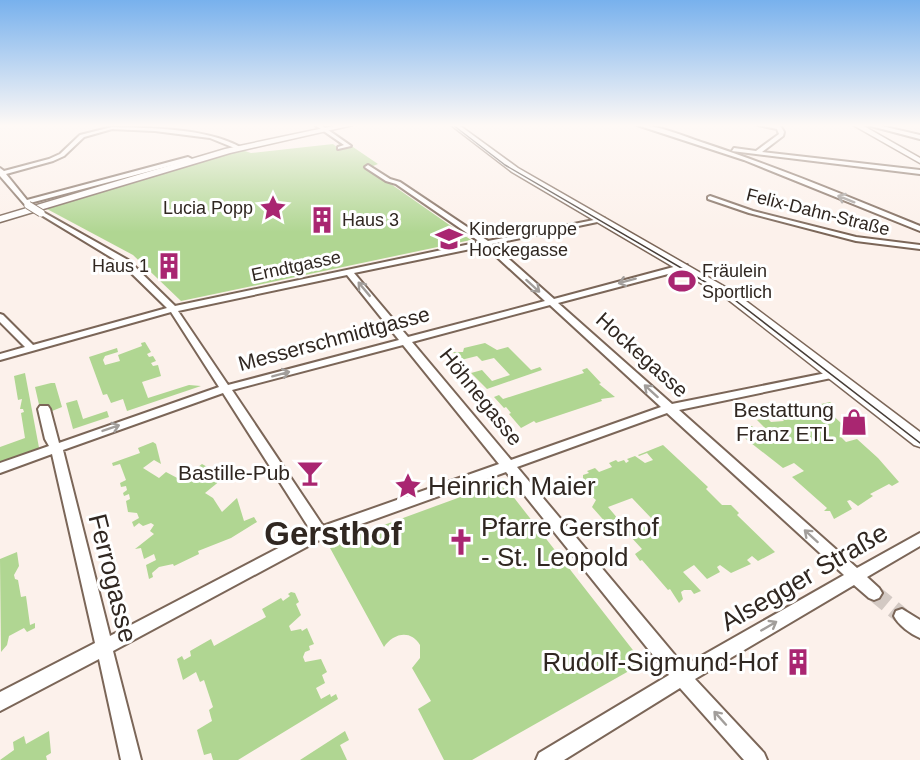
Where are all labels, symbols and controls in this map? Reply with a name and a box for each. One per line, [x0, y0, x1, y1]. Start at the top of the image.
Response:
street label: Felix-Dahn-Straße [744, 185, 892, 239]
place icon: Lucia Popp [258, 193, 288, 223]
one-way arrow [838, 193, 856, 204]
place label: Lucia Popp [163, 198, 253, 218]
building icon: Haus 3 [307, 205, 337, 235]
place label: Haus 3 [342, 210, 399, 230]
place label: Kindergruppe Hockegasse [469, 219, 577, 260]
school or university icon: Kindergruppe Hockegasse [434, 224, 464, 254]
street label: Erndtgasse [249, 247, 343, 285]
building icon: Haus 1 [154, 251, 184, 281]
place label: Haus 1 [92, 256, 149, 276]
place label: Fräulein Sportlich [702, 261, 772, 302]
sports icon: Fräulein Sportlich [667, 266, 697, 296]
one-way arrow [618, 276, 637, 288]
one-way arrow [525, 279, 540, 293]
one-way arrow [357, 282, 371, 297]
street label: Messerschmidtgasse [236, 302, 432, 375]
street label: Hockegasse [592, 307, 693, 402]
street label: Höhnegasse [435, 344, 527, 450]
one-way arrow [271, 367, 290, 379]
one-way arrow [643, 384, 658, 398]
place label: Bestattung Franz ETL [734, 398, 834, 445]
shop icon: Bestattung Franz ETL [839, 407, 869, 437]
one-way arrow [101, 421, 120, 432]
bar icon: Bastille-Pub [295, 458, 325, 488]
place label: Bastille-Pub [178, 461, 290, 484]
place icon: Heinrich Maier [393, 471, 423, 501]
place label: Heinrich Maier [428, 471, 596, 501]
street label: Ferrogasse [83, 511, 143, 645]
place label: Pfarre Gersthof - St. Leopold [481, 512, 660, 572]
district label: Gersthof [264, 515, 403, 552]
street label: Alsegger Straße [715, 517, 893, 637]
church icon: Pfarre Gersthof - St. Leopold [446, 527, 476, 557]
one-way arrow [804, 529, 819, 543]
one-way arrow [760, 619, 777, 631]
place label: Rudolf-Sigmund-Hof [542, 647, 779, 677]
building icon: Rudolf-Sigmund-Hof [783, 647, 813, 677]
one-way arrow [713, 711, 727, 726]

